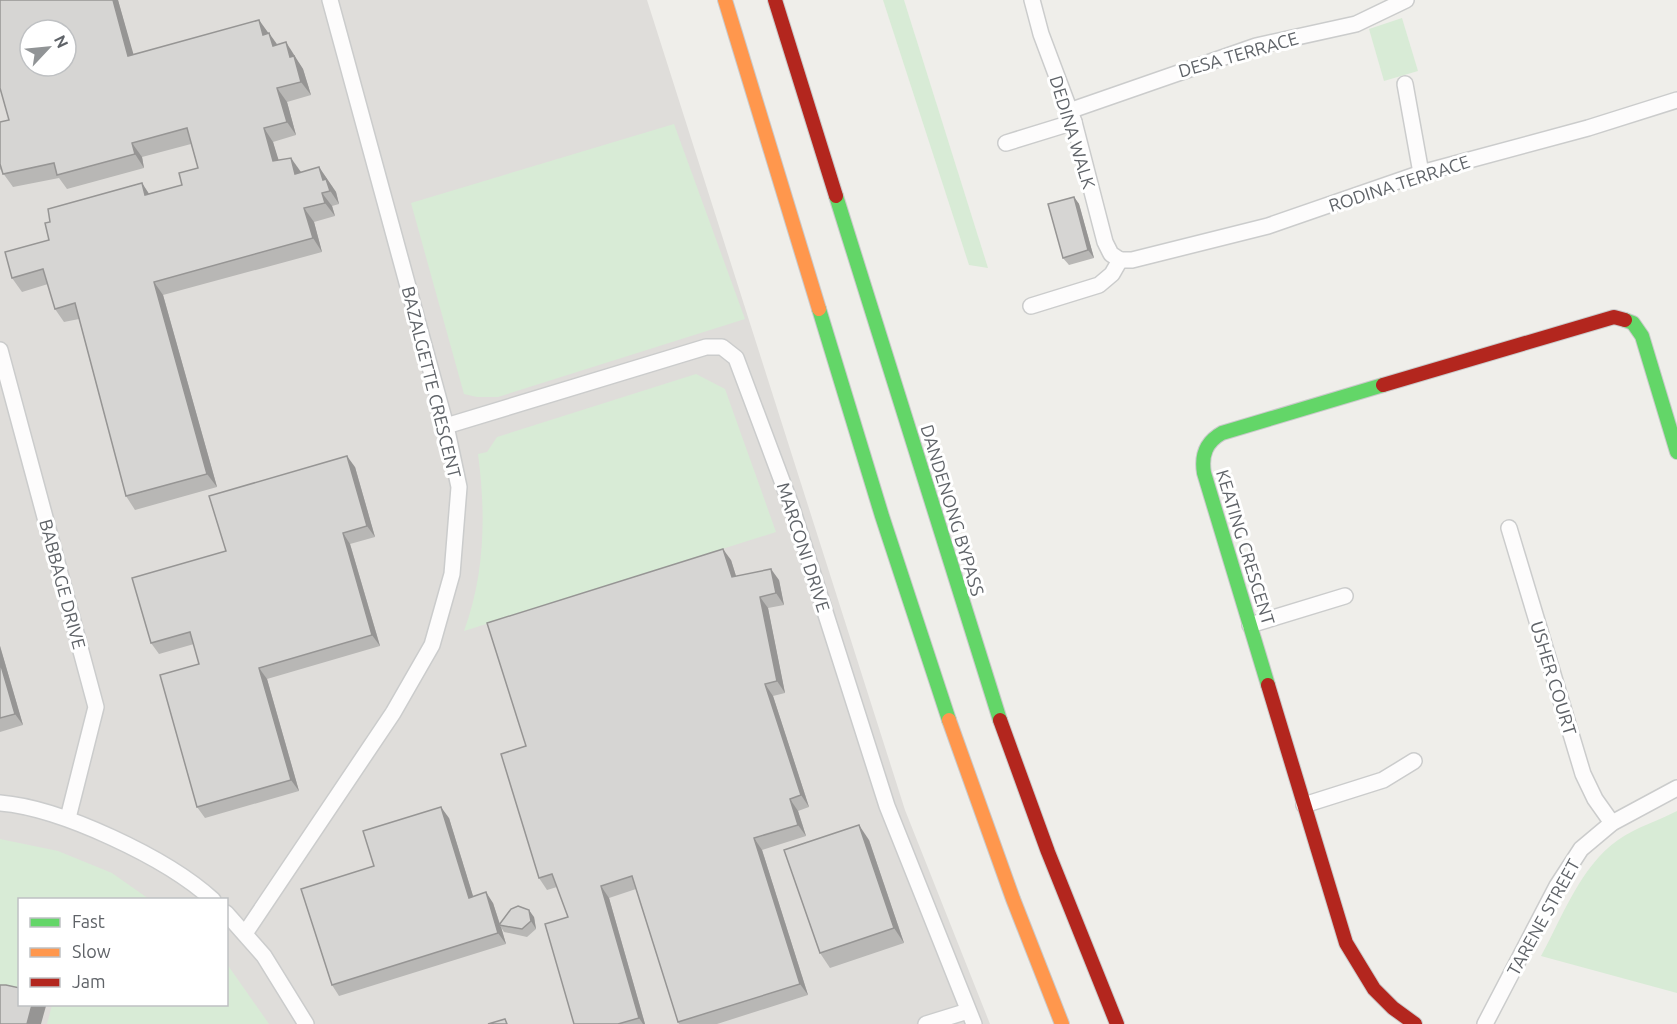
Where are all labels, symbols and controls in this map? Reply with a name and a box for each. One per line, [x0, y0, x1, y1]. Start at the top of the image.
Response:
north arrow [18, 18, 78, 78]
street label: DESA TERRACE [1176, 27, 1300, 81]
text: N [51, 32, 72, 51]
street label: DEDINA WALK [1046, 73, 1100, 191]
street label: RODINA TERRACE [1326, 151, 1472, 215]
street label: BAZALGETTE CRESCENT [399, 284, 465, 480]
street label: DANDENONG BYPASS [917, 422, 989, 598]
street label: KEATING CRESCENT [1213, 467, 1279, 627]
street label: MARCONI DRIVE [774, 480, 834, 614]
street label: BABBAGE DRIVE [36, 517, 90, 651]
street label: USHER COURT [1527, 619, 1581, 737]
street label: TARENE STREET [1503, 855, 1583, 979]
legend [18, 898, 228, 1006]
text: Fast [72, 911, 105, 931]
text: Slow [72, 941, 111, 961]
text: Jam [72, 971, 106, 991]

